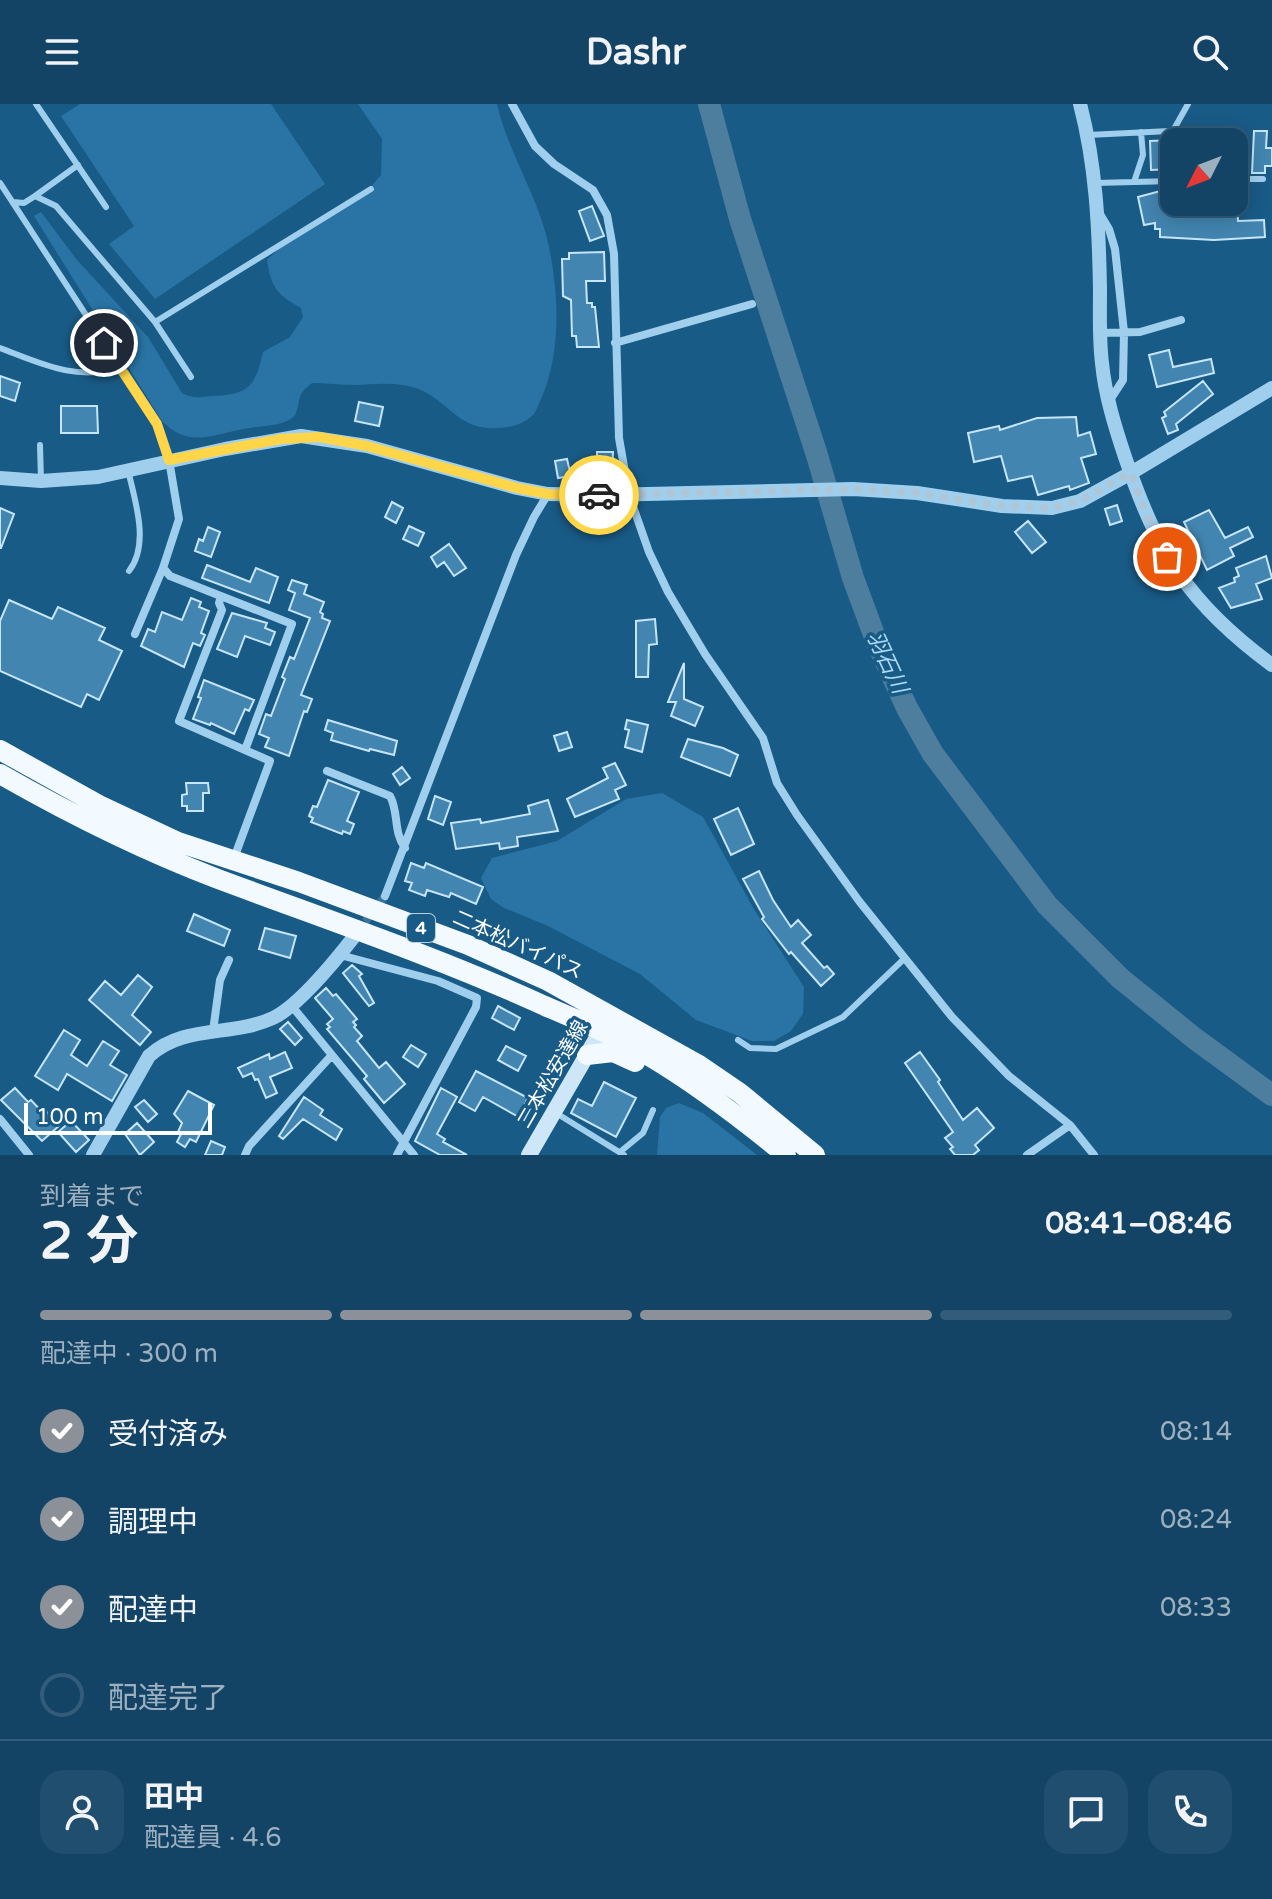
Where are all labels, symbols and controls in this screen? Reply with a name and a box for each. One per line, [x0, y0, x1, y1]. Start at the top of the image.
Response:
icon: menu [40, 30, 84, 74]
icon: search [1188, 30, 1232, 74]
text: Dashr [586, 31, 686, 74]
north arrow [1160, 128, 1248, 216]
map controls [1160, 128, 1248, 216]
pin [70, 309, 138, 377]
icon: home [82, 321, 126, 365]
courier [559, 455, 639, 535]
icon: car [577, 473, 621, 517]
pin [1133, 523, 1201, 591]
icon: bag [1145, 535, 1189, 579]
water label: 羽石川 [861, 627, 914, 700]
street label: 二本松バイパス [449, 906, 586, 984]
road number: 4 [407, 914, 435, 942]
street label: 二本松安達線 [512, 1017, 593, 1132]
scale bar [24, 1099, 212, 1135]
text: 100 m [36, 1104, 103, 1130]
text: 到着まで [40, 1181, 144, 1212]
text: 08:41–08:46 [1045, 1205, 1232, 1242]
text: 2 分 [40, 1210, 138, 1273]
text: 配達中 · 300 m [40, 1338, 218, 1369]
icon: check [40, 1409, 84, 1453]
text: 受付済み [108, 1416, 228, 1453]
text: 08:14 [1160, 1416, 1232, 1447]
icon: check [40, 1497, 84, 1541]
text: 調理中 [108, 1504, 198, 1541]
text: 08:24 [1160, 1504, 1232, 1535]
icon: check [40, 1585, 84, 1629]
text: 配達中 [108, 1592, 198, 1629]
text: 08:33 [1160, 1592, 1232, 1623]
text: 配達完了 [108, 1680, 228, 1717]
button: person [40, 1770, 124, 1854]
button: chat [1044, 1770, 1128, 1854]
button: phone [1148, 1770, 1232, 1854]
text: 田中 [144, 1779, 204, 1816]
text: 配達員 · 4.6 [144, 1822, 282, 1853]

